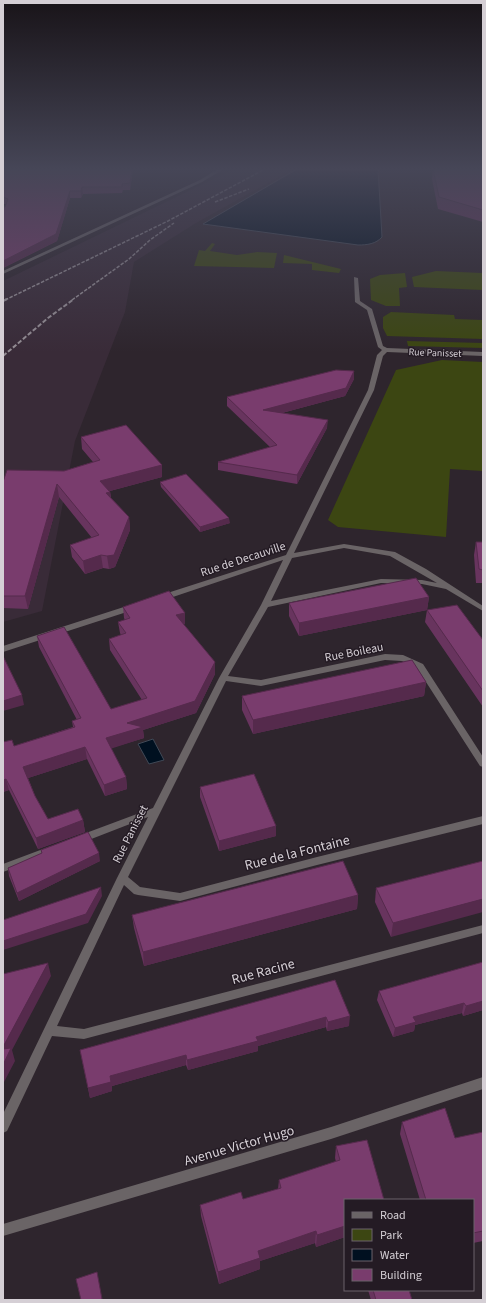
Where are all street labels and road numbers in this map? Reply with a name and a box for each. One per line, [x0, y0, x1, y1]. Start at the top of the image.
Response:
street label: Rue Panisset [408, 345, 462, 361]
street label: Rue de Decauville [198, 538, 288, 581]
street label: Rue Boileau [323, 638, 385, 667]
street label: Rue Panisset [108, 802, 152, 866]
street label: Rue de la Fontaine [243, 830, 352, 876]
street label: Rue Racine [229, 954, 297, 990]
street label: Avenue Victor Hugo [182, 1121, 297, 1171]

